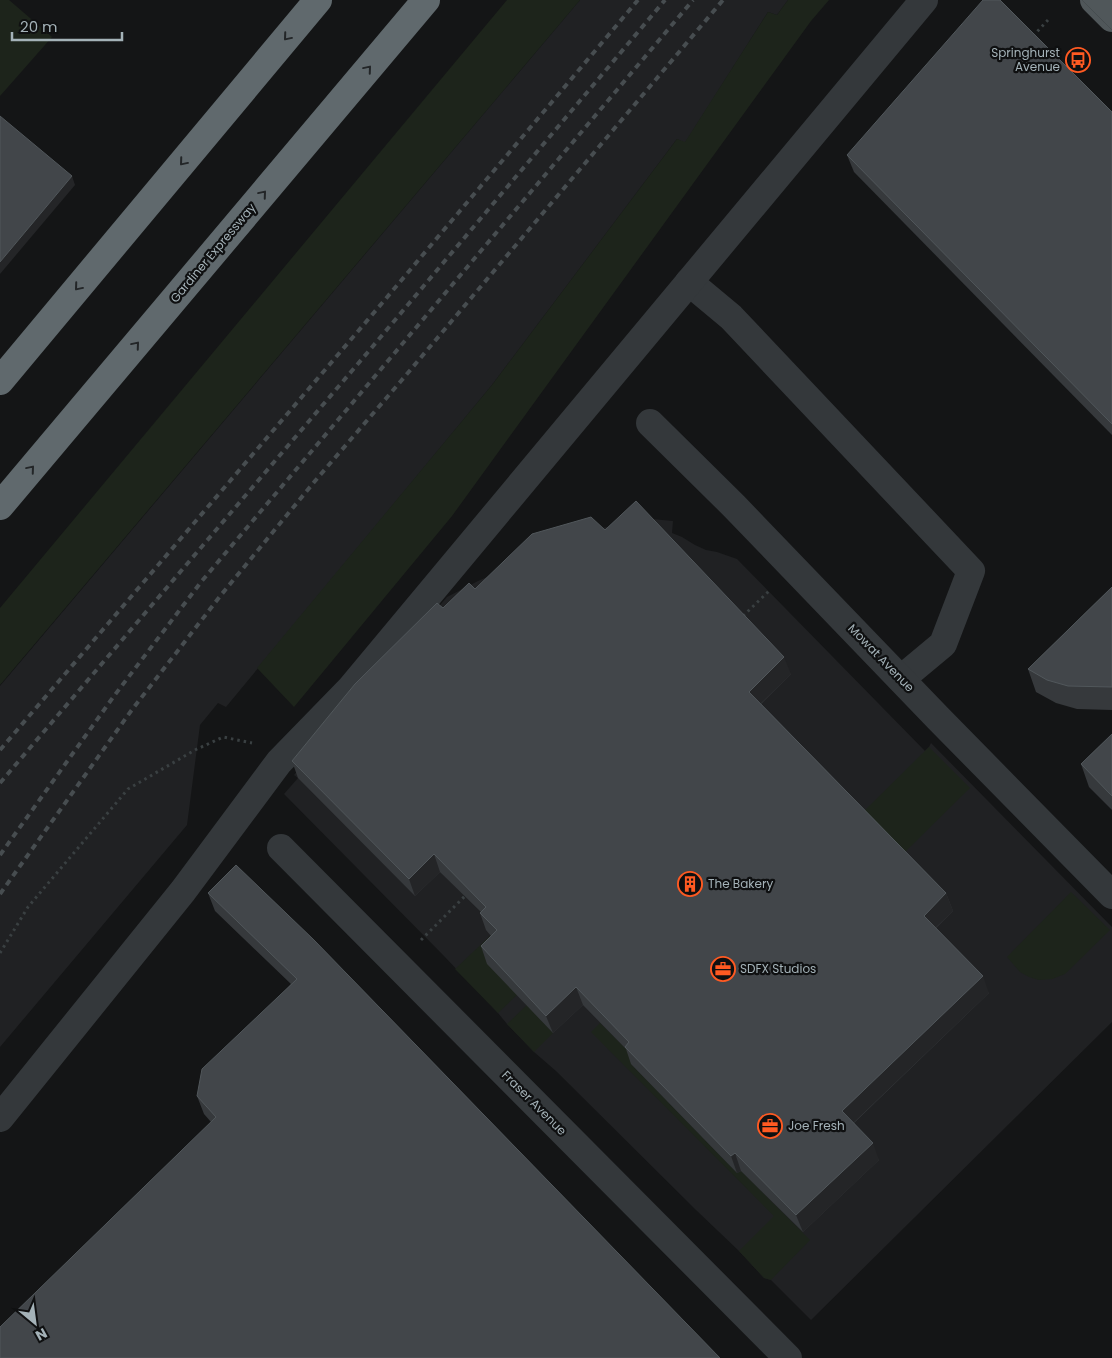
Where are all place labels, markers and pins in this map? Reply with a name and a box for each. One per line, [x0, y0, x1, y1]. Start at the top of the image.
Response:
place label: Springhurst Avenue [991, 44, 1060, 75]
bus stop icon: Springhurst Avenue [1065, 47, 1091, 73]
building icon: The Bakery [677, 871, 703, 897]
place label: The Bakery [708, 875, 773, 892]
office icon: SDFX Studios [710, 956, 736, 982]
place label: SDFX Studios [740, 960, 816, 977]
office icon: Joe Fresh [757, 1113, 783, 1139]
place label: Joe Fresh [788, 1117, 845, 1134]

